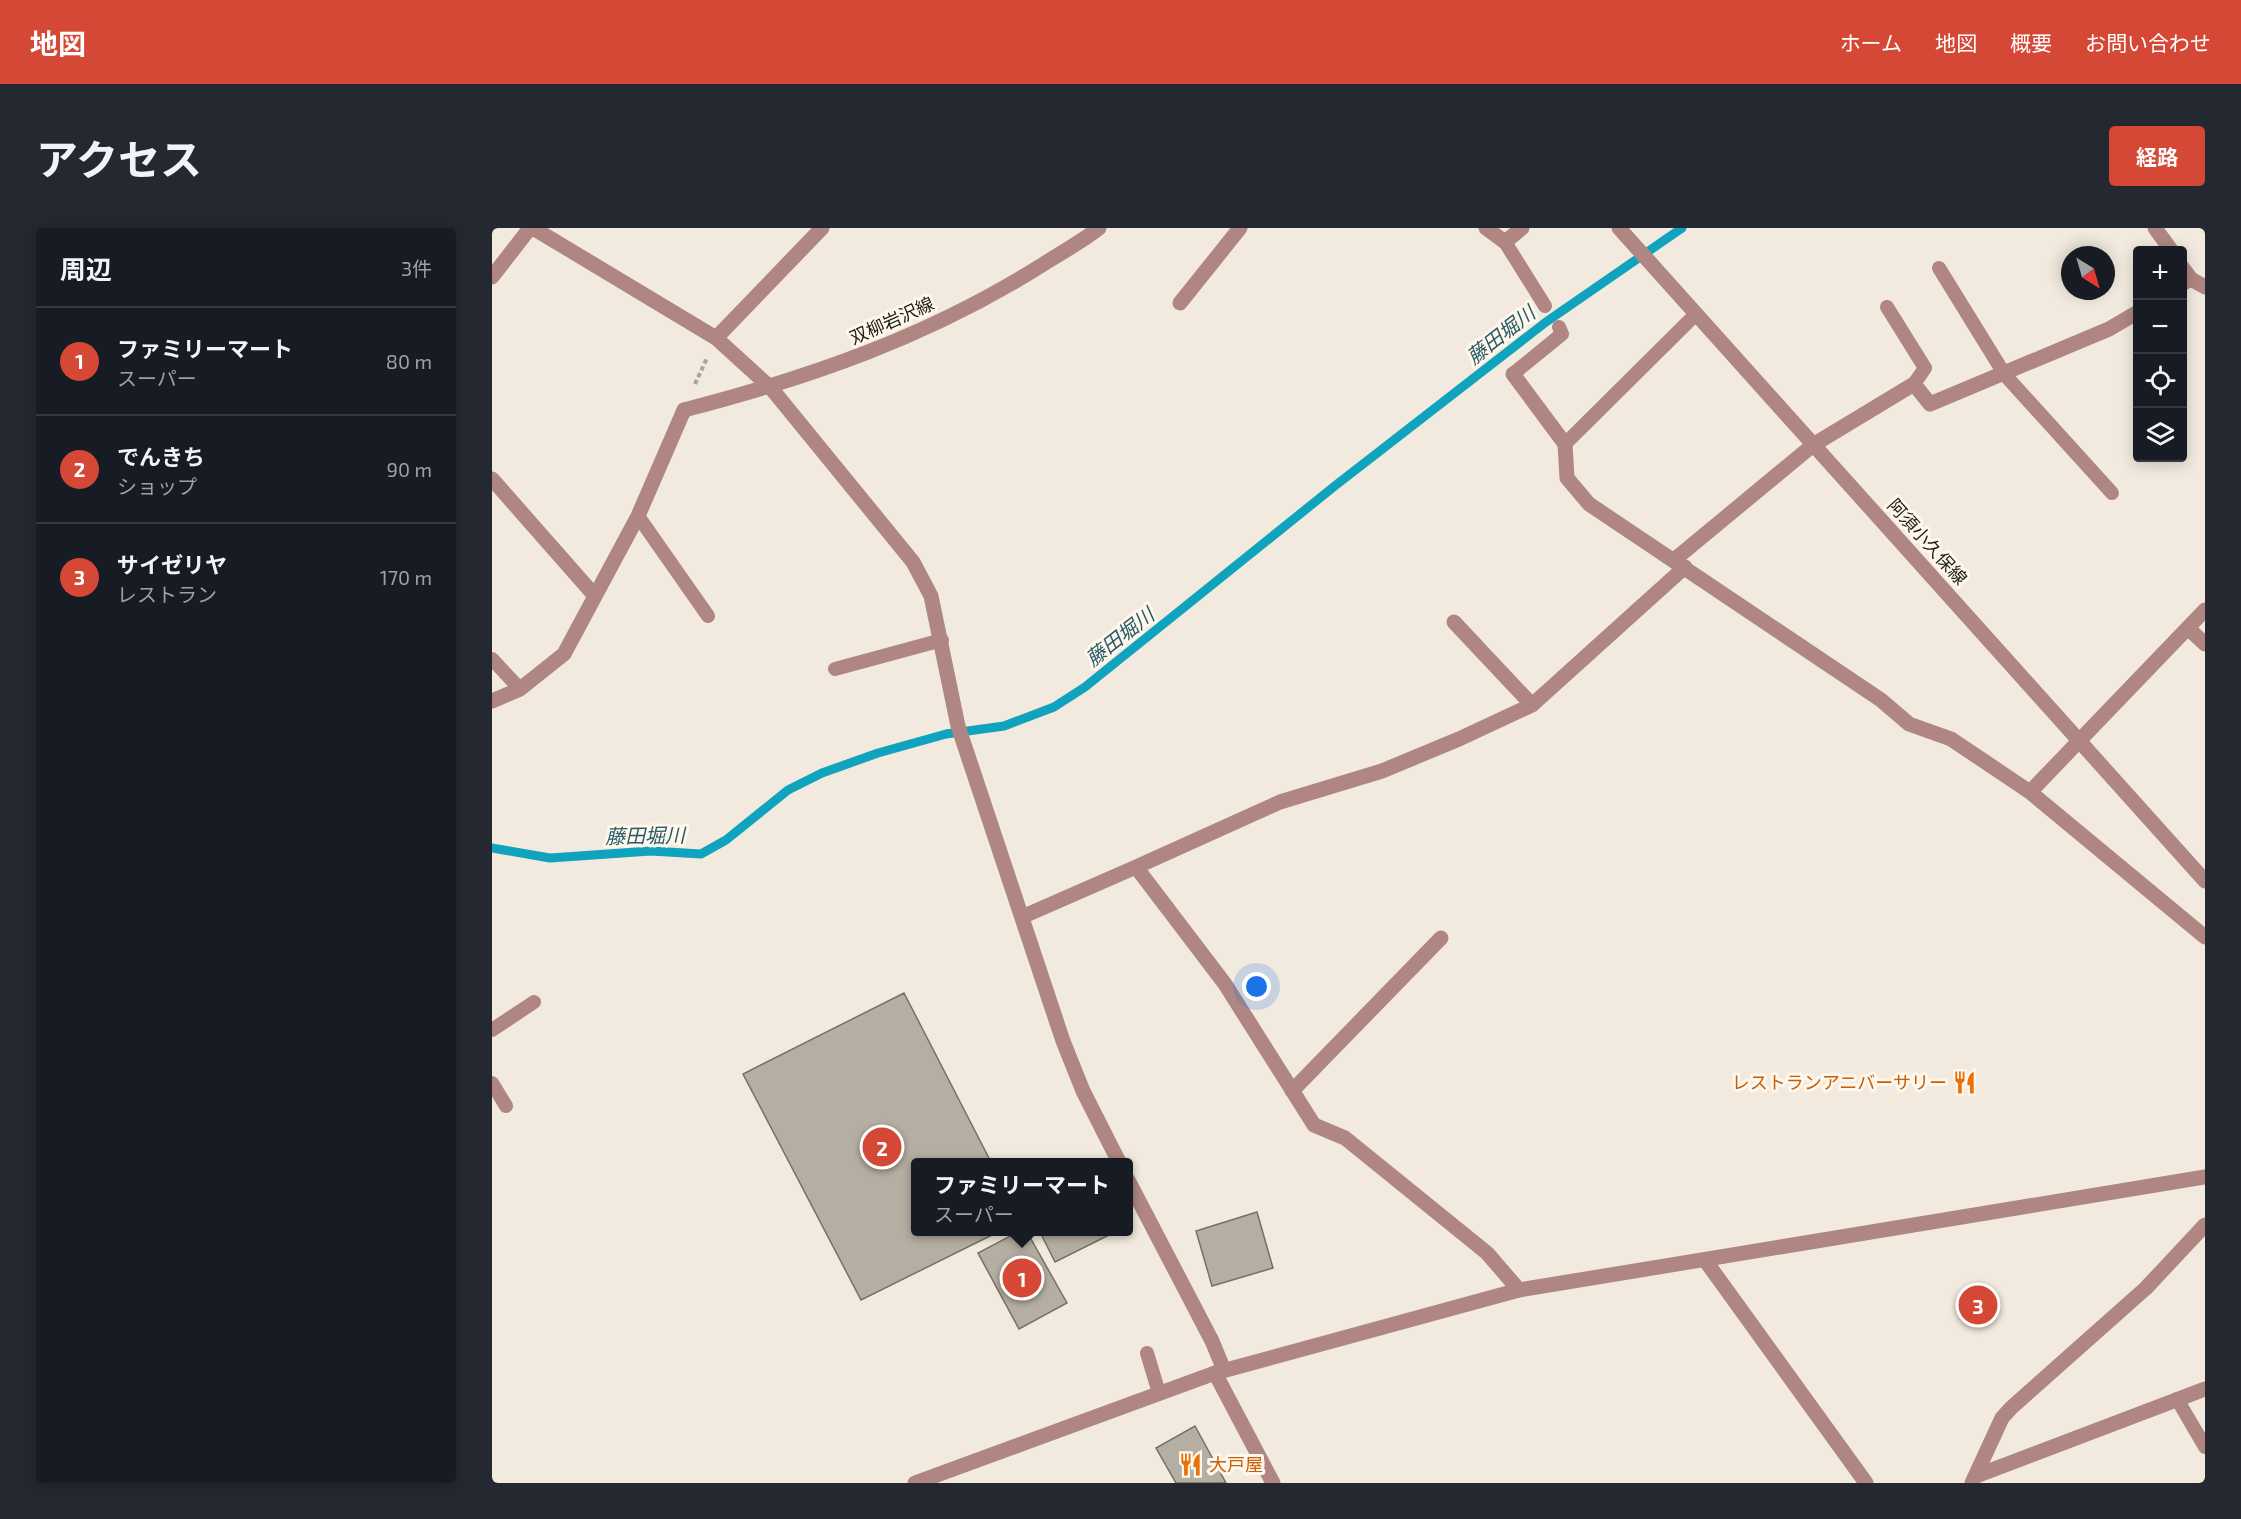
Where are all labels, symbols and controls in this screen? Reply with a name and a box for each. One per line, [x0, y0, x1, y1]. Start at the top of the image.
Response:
text: 地図 [30, 26, 86, 60]
text: ホーム [1840, 30, 1902, 55]
text: 地図 [1935, 30, 1977, 55]
text: 概要 [2010, 30, 2052, 55]
text: お問い合わせ [2085, 30, 2211, 55]
button: 経路 [2109, 126, 2205, 186]
text: アクセス [36, 133, 202, 183]
north arrow [2061, 246, 2115, 300]
map controls [2133, 246, 2187, 462]
button: + [2133, 246, 2187, 300]
text: 周辺 [60, 253, 112, 284]
text: 3件 [401, 256, 432, 280]
street label: 双柳岩沢線 [846, 292, 937, 348]
water label: 藤田堀川 [1461, 299, 1541, 368]
button: − [2133, 300, 2187, 354]
text: ファミリーマート [117, 335, 293, 361]
text: 1 [75, 349, 84, 373]
text: 80 m [386, 349, 432, 373]
button: locate [2133, 354, 2187, 408]
text: スーパー [117, 366, 197, 390]
button: layers [2133, 408, 2187, 462]
text: でんきち [117, 443, 205, 469]
text: 2 [74, 457, 85, 481]
text: 90 m [387, 457, 432, 481]
text: ショップ [117, 474, 197, 498]
street label: 阿須小久保線 [1883, 494, 1972, 589]
text: サイゼリヤ [117, 551, 227, 577]
text: 3 [74, 565, 85, 589]
text: 170 m [380, 565, 432, 589]
text: レストラン [117, 582, 217, 606]
water label: 藤田堀川 [1080, 601, 1160, 670]
water label: 藤田堀川 [605, 822, 687, 848]
your location [1242, 972, 1271, 1001]
restaurant icon: レストランアニバーサリー [1952, 1070, 1978, 1096]
place label: レストランアニバーサリー [1732, 1071, 1947, 1093]
pin: 2 [862, 1124, 902, 1170]
popup [911, 1158, 1133, 1236]
text: ファミリーマート [934, 1171, 1110, 1197]
text: スーパー [934, 1202, 1014, 1226]
pin: 1 [1002, 1256, 1042, 1300]
pin: 3 [1958, 1282, 1998, 1328]
restaurant icon: 大戸屋 [1178, 1452, 1204, 1478]
place label: 大戸屋 [1209, 1453, 1263, 1475]

